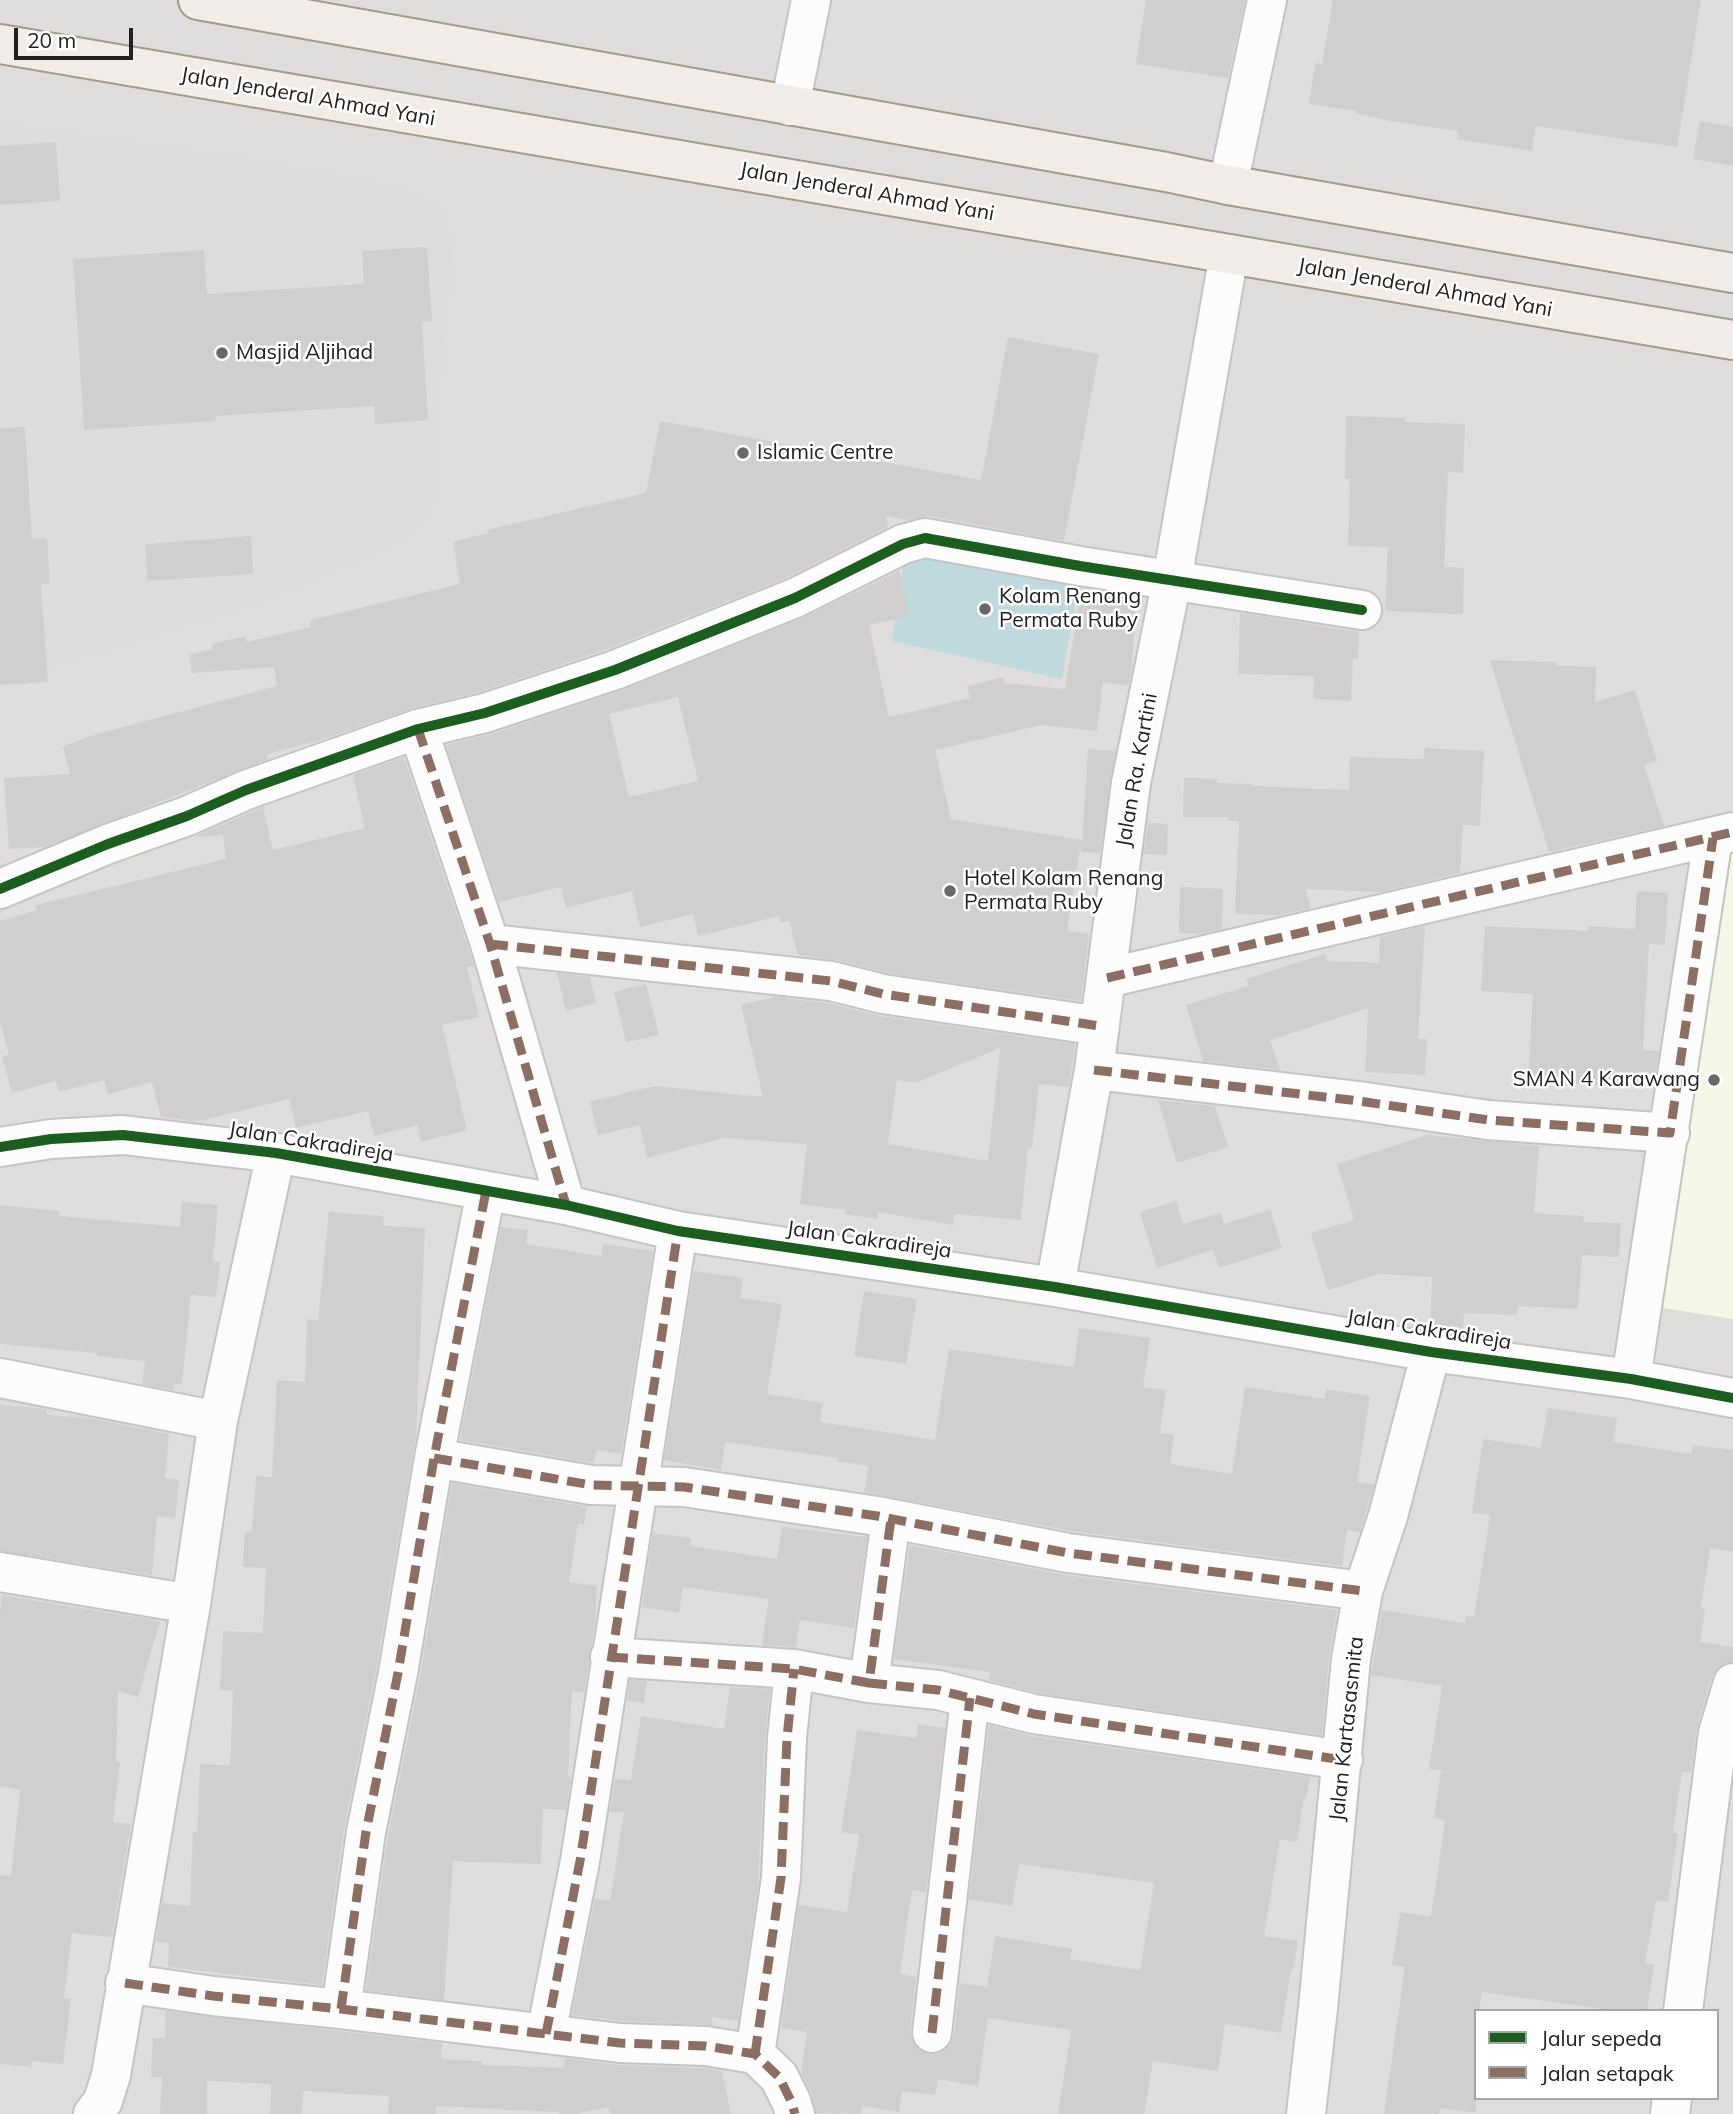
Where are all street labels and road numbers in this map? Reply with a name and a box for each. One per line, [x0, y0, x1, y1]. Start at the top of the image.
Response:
street label: Jalan Jenderal Ahmad Yani [179, 62, 437, 132]
street label: Jalan Jenderal Ahmad Yani [738, 157, 996, 227]
street label: Jalan Jenderal Ahmad Yani [1296, 253, 1554, 323]
street label: Jalan Ra. Kartini [1111, 691, 1163, 849]
street label: Jalan Cakradireja [227, 1117, 395, 1167]
street label: Jalan Cakradireja [785, 1216, 953, 1264]
street label: Jalan Cakradireja [1345, 1305, 1513, 1355]
street label: Jalan Kartasasmita [1325, 1635, 1369, 1823]

